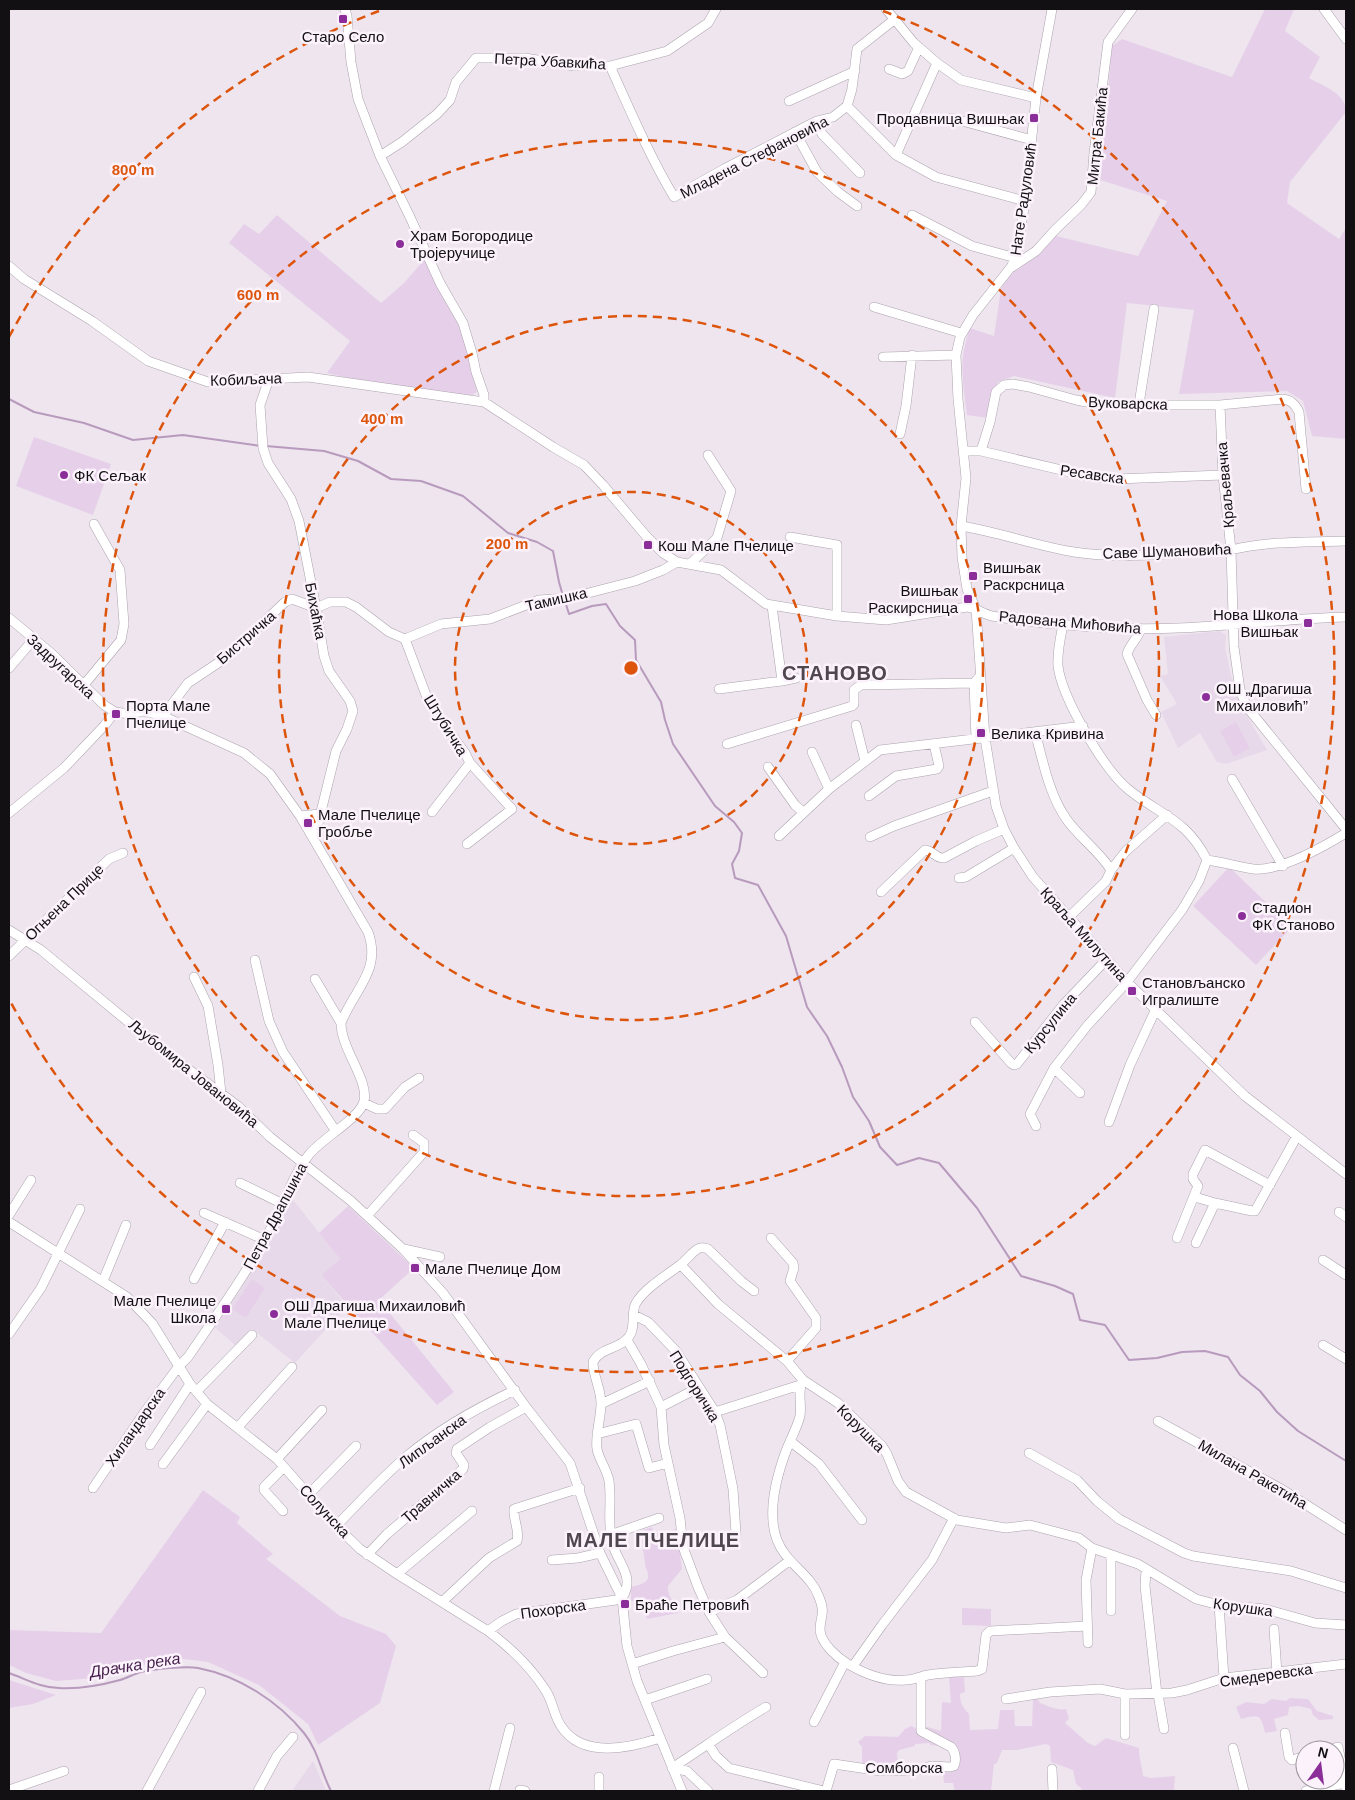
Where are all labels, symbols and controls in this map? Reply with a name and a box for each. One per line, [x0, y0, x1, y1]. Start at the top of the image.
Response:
marker: Старо Село [337, 13, 349, 25]
place label: Старо Село [302, 28, 384, 45]
street label: Петра Убавкића [494, 50, 607, 72]
street label: Митра Бакића [1083, 86, 1111, 186]
place label: Продавница Вишњак [877, 110, 1024, 127]
street label: Младена Стефановића [677, 112, 831, 202]
marker: Продавница Вишњак [1028, 112, 1040, 124]
street label: Нате Радуловић [1007, 141, 1039, 257]
text: 800 m [112, 161, 154, 178]
place label: Храм Богородице Тројеручице [410, 227, 533, 261]
marker: Храм Богородице Тројеручице [394, 238, 406, 250]
text: 600 m [237, 286, 279, 303]
street label: Кобиљача [210, 369, 283, 389]
street label: Вуковарска [1088, 393, 1169, 413]
text: 400 m [361, 410, 403, 427]
street label: Краљевачка [1213, 441, 1237, 529]
street label: Ресавска [1059, 461, 1126, 487]
place label: ФК Сељак [74, 467, 146, 484]
marker: ФК Сељак [58, 469, 70, 481]
text: 200 m [486, 535, 528, 552]
place label: Кош Мале Пчелице [658, 537, 794, 554]
marker: Кош Мале Пчелице [642, 539, 654, 551]
street label: Саве Шумановића [1102, 540, 1232, 562]
place label: Вишњак Раскрсница [983, 559, 1065, 593]
marker: Вишњак Раскрсница [967, 570, 979, 582]
street label: Бихаћка [302, 581, 330, 641]
place label: Вишњак Раскирсница [868, 582, 959, 616]
street label: Тамишка [523, 584, 589, 614]
marker: Вишњак Раскирсница [962, 593, 974, 605]
street label: Бистричка [213, 606, 279, 667]
place label: Нова Школа Вишњак [1213, 606, 1299, 640]
street label: Радована Мићовића [998, 607, 1142, 637]
marker: Нова Школа Вишњак [1302, 617, 1314, 629]
street label: Задругарска [24, 630, 99, 702]
centre of rings [622, 659, 640, 677]
district label: СТАНОВО [782, 662, 888, 684]
place label: ОШ „Драгиша Михаиловић” [1216, 680, 1312, 714]
street label: Штубичка [421, 691, 472, 759]
marker: ОШ „Драгиша Михаиловић” [1200, 691, 1212, 703]
place label: Порта Мале Пчелице [126, 697, 210, 731]
marker: Порта Мале Пчелице [110, 708, 122, 720]
place label: Велика Кривина [991, 725, 1104, 742]
marker: Велика Кривина [975, 727, 987, 739]
place label: Мале Пчелице Гробље [318, 806, 421, 840]
marker: Мале Пчелице Гробље [302, 817, 314, 829]
street label: Огњена Прице [21, 860, 107, 944]
street label: Краља Милутина [1037, 884, 1131, 985]
place label: Стадион ФК Станово [1252, 899, 1335, 933]
marker: Стадион ФК Станово [1236, 910, 1248, 922]
place label: Становљанско Игралиште [1142, 974, 1245, 1008]
marker: Становљанско Игралиште [1126, 985, 1138, 997]
street label: Курсулина [1020, 989, 1080, 1057]
street label: Љубомира Јовановића [126, 1016, 263, 1131]
street label: Петра Драпшина [240, 1159, 311, 1272]
place label: Мале Пчелице Дом [425, 1260, 561, 1277]
marker: Мале Пчелице Дом [409, 1262, 421, 1274]
place label: Мале Пчелице Школа [113, 1292, 217, 1326]
place label: ОШ Драгиша Михаиловић Мале Пчелице [284, 1297, 466, 1331]
marker: Мале Пчелице Школа [220, 1303, 232, 1315]
marker: ОШ Драгиша Михаиловић Мале Пчелице [268, 1308, 280, 1320]
street label: Подгоричка [666, 1347, 724, 1425]
street label: Хиландарска [102, 1384, 169, 1470]
street label: Корушка [834, 1401, 889, 1456]
street label: Липљанска [395, 1410, 470, 1471]
street label: Милана Ракетића [1195, 1436, 1311, 1512]
street label: Травничка [398, 1465, 465, 1526]
street label: Солунска [296, 1481, 354, 1541]
district label: МАЛЕ ПЧЕЛИЦЕ [566, 1529, 740, 1551]
street label: Корушка [1212, 1594, 1275, 1620]
street label: Похорска [519, 1596, 587, 1622]
place label: Браће Петровић [635, 1596, 749, 1613]
marker: Браће Петровић [619, 1598, 631, 1610]
water label: Драчка река [87, 1649, 182, 1681]
street label: Смедеревска [1219, 1660, 1314, 1690]
north arrow [1295, 1740, 1345, 1790]
text: N [1316, 1743, 1330, 1761]
street label: Сомборска [865, 1759, 943, 1776]

